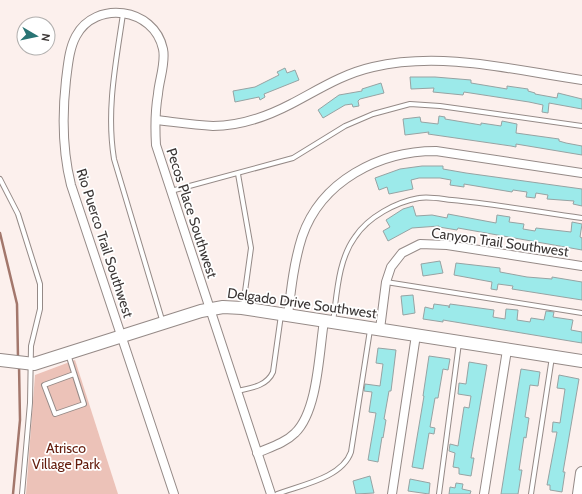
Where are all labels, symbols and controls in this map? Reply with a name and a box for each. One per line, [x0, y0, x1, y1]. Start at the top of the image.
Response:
north arrow [16, 16, 56, 56]
text: N [38, 33, 53, 43]
street label: Pecos Place Southwest [162, 146, 222, 281]
street label: Rio Puerco Trail Southwest [72, 166, 138, 320]
street label: Canyon Trail Southwest [430, 223, 570, 261]
street label: Delgado Drive Southwest [226, 284, 378, 322]
park label: Atrisco Village Park [32, 439, 101, 473]

